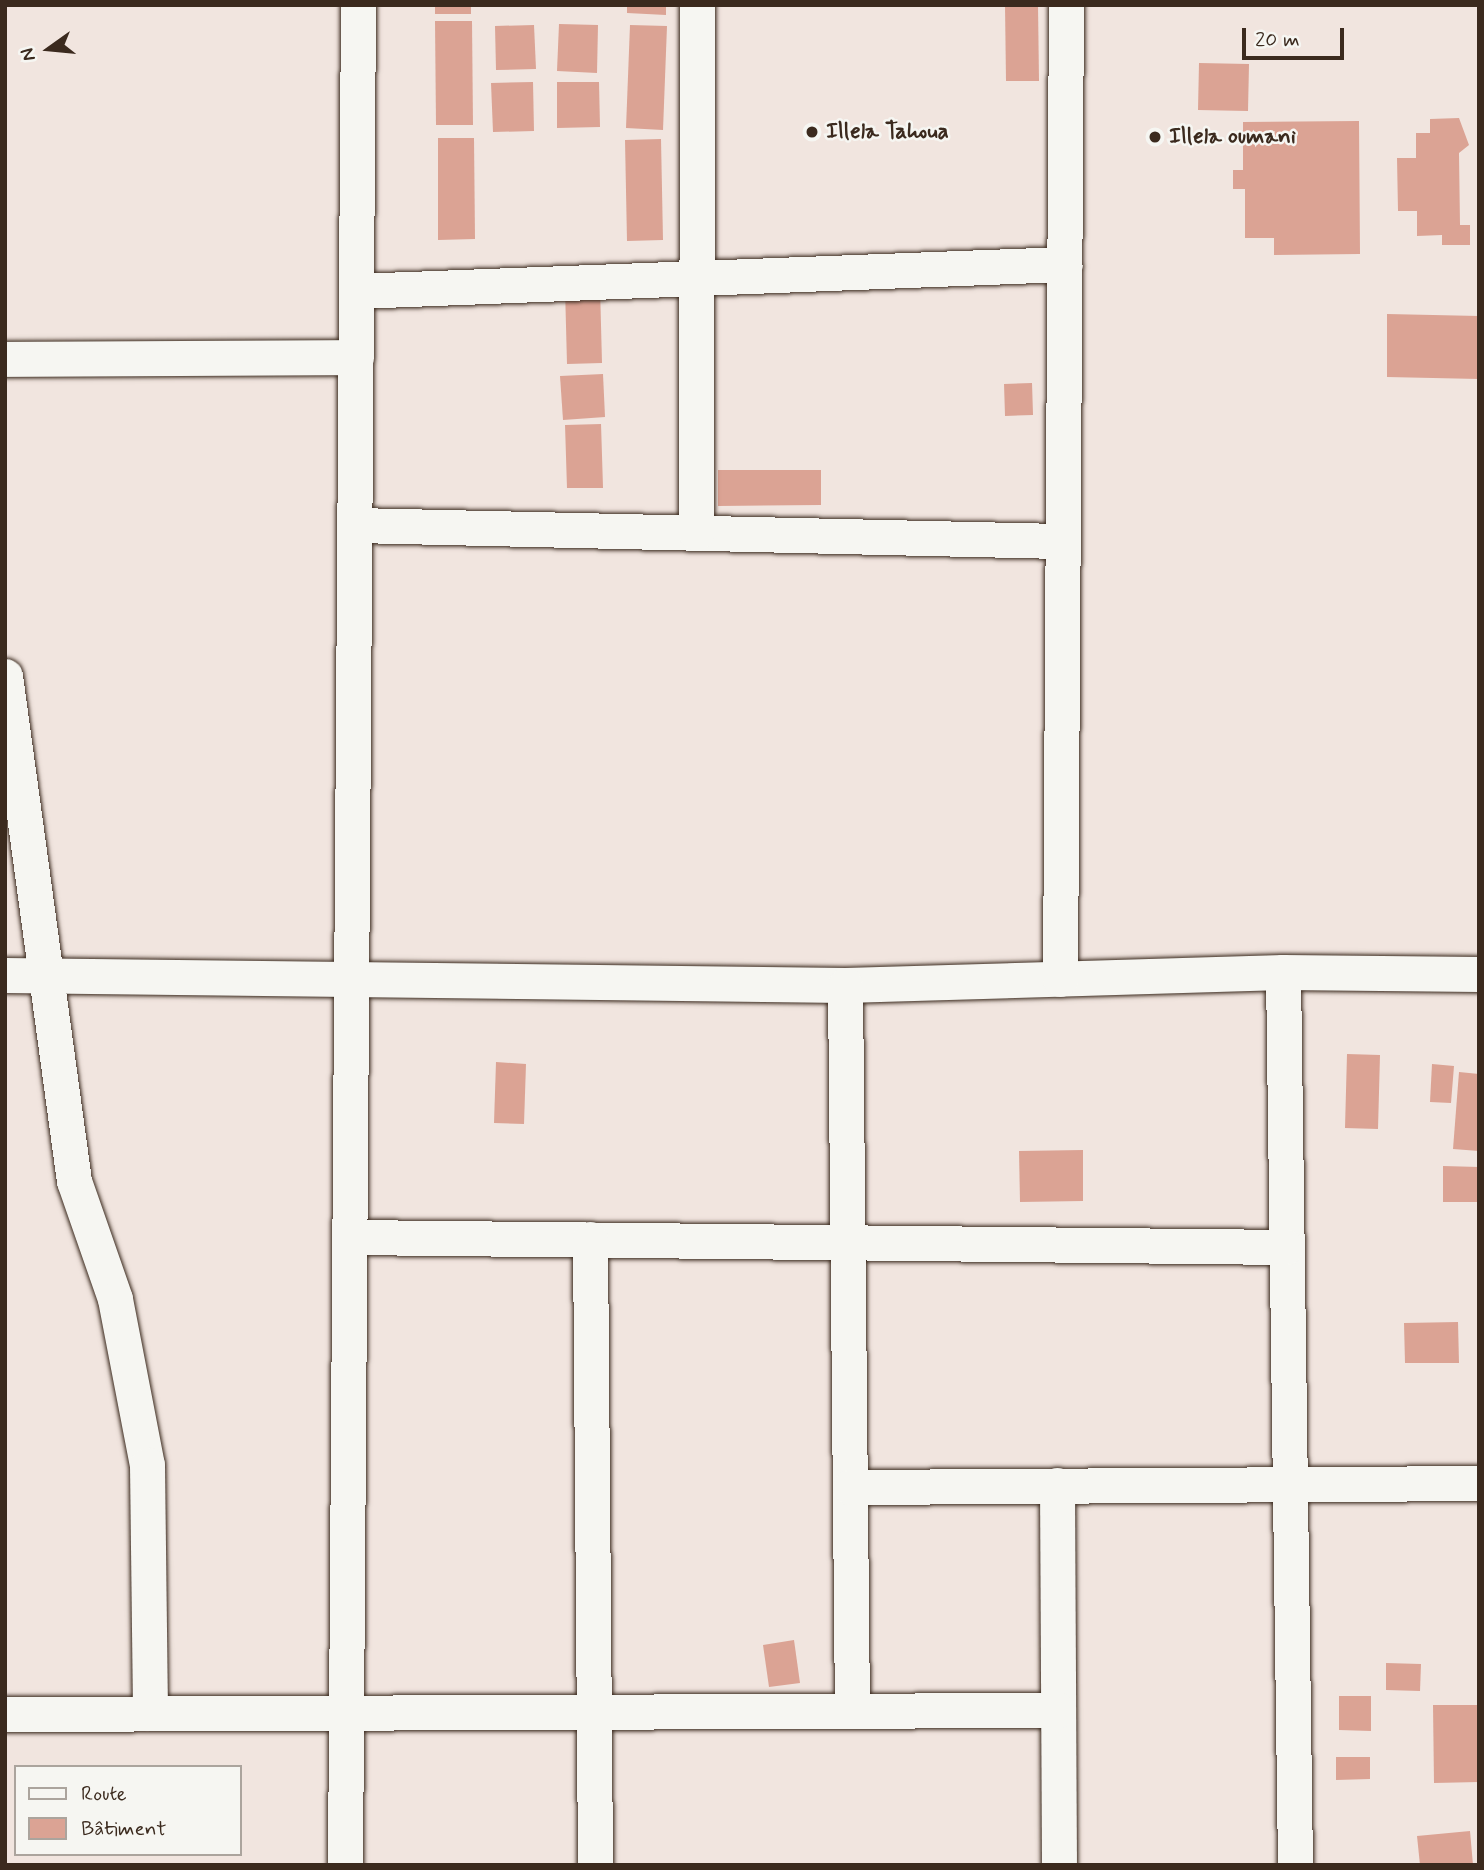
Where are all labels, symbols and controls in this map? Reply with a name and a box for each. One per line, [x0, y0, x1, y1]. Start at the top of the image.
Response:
north arrow [14, 14, 84, 84]
scale bar [1246, 14, 1348, 58]
text: 20 m [1255, 26, 1300, 54]
text: N [15, 45, 42, 64]
place label: Illela Tahoua [826, 118, 949, 146]
place label: Illela oumani [1169, 123, 1296, 151]
marker: Illela Tahoua [804, 124, 820, 140]
marker: Illela oumani [1147, 129, 1163, 145]
legend [14, 1765, 242, 1856]
text: Route [81, 1780, 127, 1808]
text: Bâtiment [81, 1815, 166, 1843]

